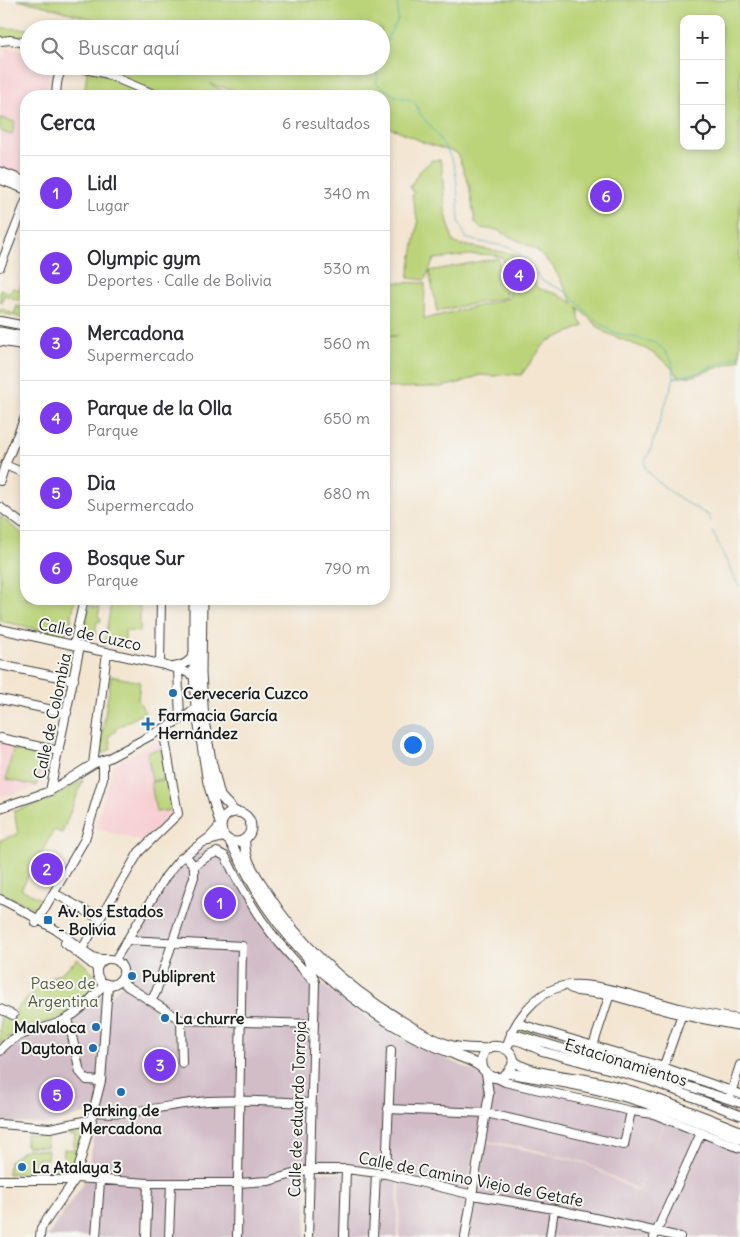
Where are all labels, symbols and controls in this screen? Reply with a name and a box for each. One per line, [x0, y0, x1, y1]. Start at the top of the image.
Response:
map controls [680, 15, 725, 150]
button: + [680, 15, 725, 60]
search box [20, 20, 390, 75]
icon: search [38, 34, 66, 62]
text: Buscar aquí [78, 36, 179, 60]
button: − [680, 60, 725, 105]
button: locate [680, 105, 725, 150]
text: Cerca [40, 109, 95, 136]
text: 6 resultados [282, 113, 370, 133]
text: Lidl [87, 171, 117, 195]
pin: 6 [590, 177, 622, 215]
text: 1 [53, 183, 59, 203]
text: 340 m [323, 183, 370, 203]
text: Lugar [87, 195, 129, 215]
text: Olympic gym [87, 246, 201, 270]
pin: 4 [503, 256, 535, 294]
text: 2 [52, 258, 60, 278]
text: 530 m [323, 258, 370, 278]
text: Deportes · Calle de Bolivia [87, 270, 272, 290]
text: Mercadona [87, 321, 184, 345]
text: 3 [51, 333, 61, 353]
text: 560 m [323, 333, 370, 353]
text: Supermercado [87, 345, 194, 365]
text: Parque de la Olla [87, 396, 232, 420]
text: 4 [51, 408, 61, 428]
text: 650 m [323, 408, 370, 428]
text: Parque [87, 420, 138, 440]
text: Dia [87, 471, 116, 495]
text: 5 [51, 483, 61, 503]
text: 680 m [323, 483, 370, 503]
text: Supermercado [87, 495, 194, 515]
text: Bosque Sur [87, 546, 184, 570]
text: 6 [51, 558, 61, 578]
text: 790 m [325, 558, 370, 578]
text: Parque [87, 570, 138, 590]
street label: Calle de Cuzco [37, 613, 143, 655]
street label: Calle de Colombia [29, 651, 75, 781]
place label: Cervecería Cuzco [183, 683, 308, 703]
marker: Cervecería Cuzco [167, 687, 179, 699]
place label: Farmacia García Hernández [158, 705, 278, 743]
marker: Farmacia García Hernández [142, 718, 154, 730]
your location [400, 732, 426, 758]
pin: 2 [31, 850, 63, 888]
pin: 1 [204, 884, 236, 922]
place label: Av. los Estados - Bolivia [58, 901, 163, 939]
marker: Av. los Estados - Bolivia [42, 914, 54, 926]
place label: Publiprent [142, 966, 216, 987]
marker: Publiprent [126, 970, 138, 982]
park label: Paseo de Argentina [28, 973, 98, 1011]
place label: La churre [175, 1008, 245, 1028]
marker: La churre [159, 1012, 171, 1024]
place label: Malvaloca [14, 1017, 86, 1037]
street label: Calle de eduardo Torroja [284, 1020, 310, 1198]
marker: Malvaloca [90, 1021, 102, 1033]
street label: Estacionamientos [562, 1034, 690, 1090]
place label: Daytona [21, 1038, 83, 1059]
marker: Daytona [87, 1042, 99, 1054]
pin: 3 [144, 1046, 176, 1084]
pin: 5 [41, 1076, 73, 1114]
marker: Parking de Mercadona [115, 1086, 127, 1098]
place label: Parking de Mercadona [80, 1100, 162, 1138]
street label: Calle de Camino Viejo de Getafe [357, 1147, 585, 1211]
place label: La Atalaya 3 [32, 1157, 122, 1178]
marker: La Atalaya 3 [16, 1161, 28, 1173]

